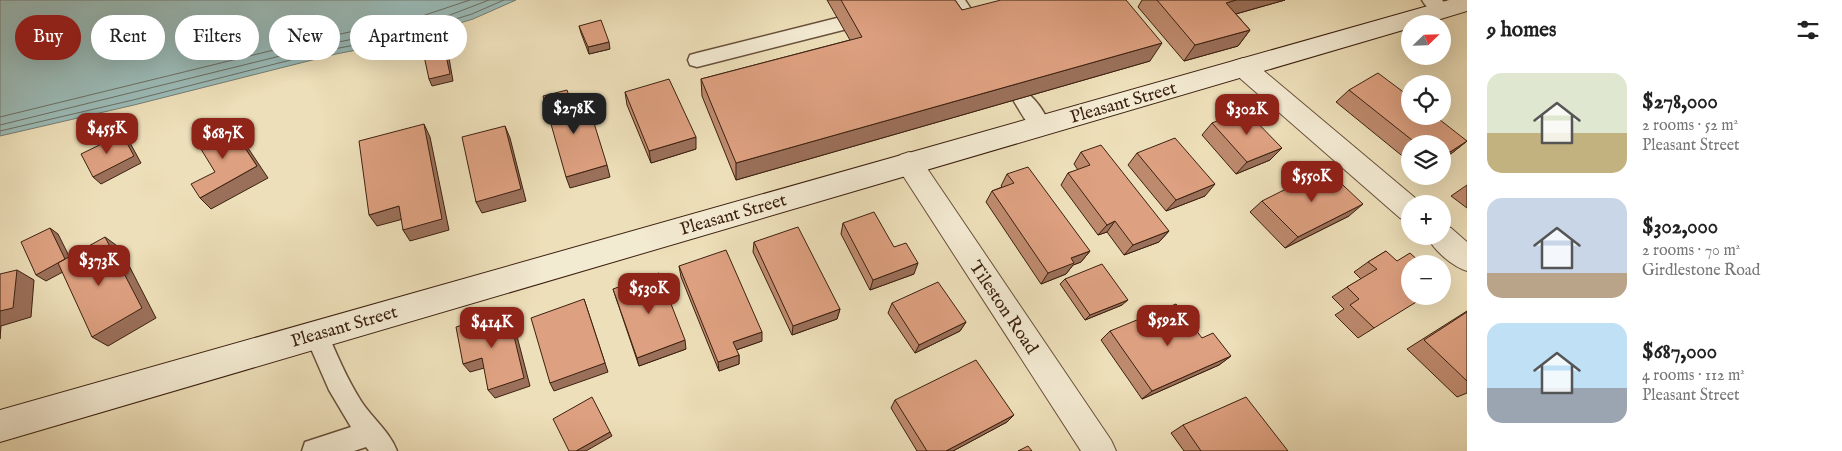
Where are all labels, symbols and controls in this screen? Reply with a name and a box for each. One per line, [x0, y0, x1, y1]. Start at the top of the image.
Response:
chip: Buy [15, 15, 81, 60]
chip: Rent [91, 15, 165, 60]
chip: Filters [175, 15, 259, 60]
chip: New [269, 15, 340, 60]
chip: Apartment [350, 15, 467, 60]
north arrow [1401, 15, 1451, 65]
map controls [1401, 15, 1451, 305]
icon: filters [1794, 16, 1822, 44]
text: 9 homes [1487, 17, 1556, 44]
button: locate [1401, 75, 1451, 125]
street label: Pleasant Street [1067, 77, 1179, 130]
text: $278,000 [1642, 89, 1718, 116]
pin: $278K [539, 92, 609, 135]
icon: home [1527, 93, 1587, 153]
pin: $302K [1212, 94, 1282, 136]
text: $278K [553, 99, 595, 119]
text: $302K [1226, 100, 1268, 120]
pin: $455K [72, 112, 142, 155]
text: 2 rooms · 52 m² [1642, 116, 1738, 136]
pin: $687K [188, 118, 258, 160]
text: $455K [87, 119, 127, 139]
text: $687K [203, 124, 243, 144]
button: layers [1401, 135, 1451, 185]
text: Pleasant Street [1642, 136, 1740, 156]
pin: $550K [1277, 160, 1347, 203]
text: $550K [1292, 167, 1332, 187]
street label: Pleasant Street [677, 189, 789, 242]
button: + [1401, 195, 1451, 245]
text: $302,000 [1642, 214, 1718, 241]
icon: home [1527, 218, 1587, 278]
text: 2 rooms · 70 m² [1642, 241, 1740, 261]
pin: $373K [64, 244, 134, 287]
text: $373K [79, 251, 119, 271]
button: − [1401, 255, 1451, 305]
street label: Tileston Road [963, 257, 1043, 359]
text: Girdlestone Road [1642, 261, 1760, 281]
pin: $530K [614, 272, 684, 315]
text: $530K [629, 279, 669, 299]
street label: Pleasant Street [288, 301, 400, 354]
pin: $592K [1133, 304, 1203, 347]
pin: $414K [457, 306, 527, 349]
text: $592K [1148, 311, 1188, 331]
text: $414K [471, 313, 513, 333]
text: $687,000 [1642, 339, 1717, 366]
icon: home [1527, 343, 1587, 403]
text: 4 rooms · 112 m² [1642, 366, 1745, 386]
text: Pleasant Street [1642, 386, 1740, 406]

